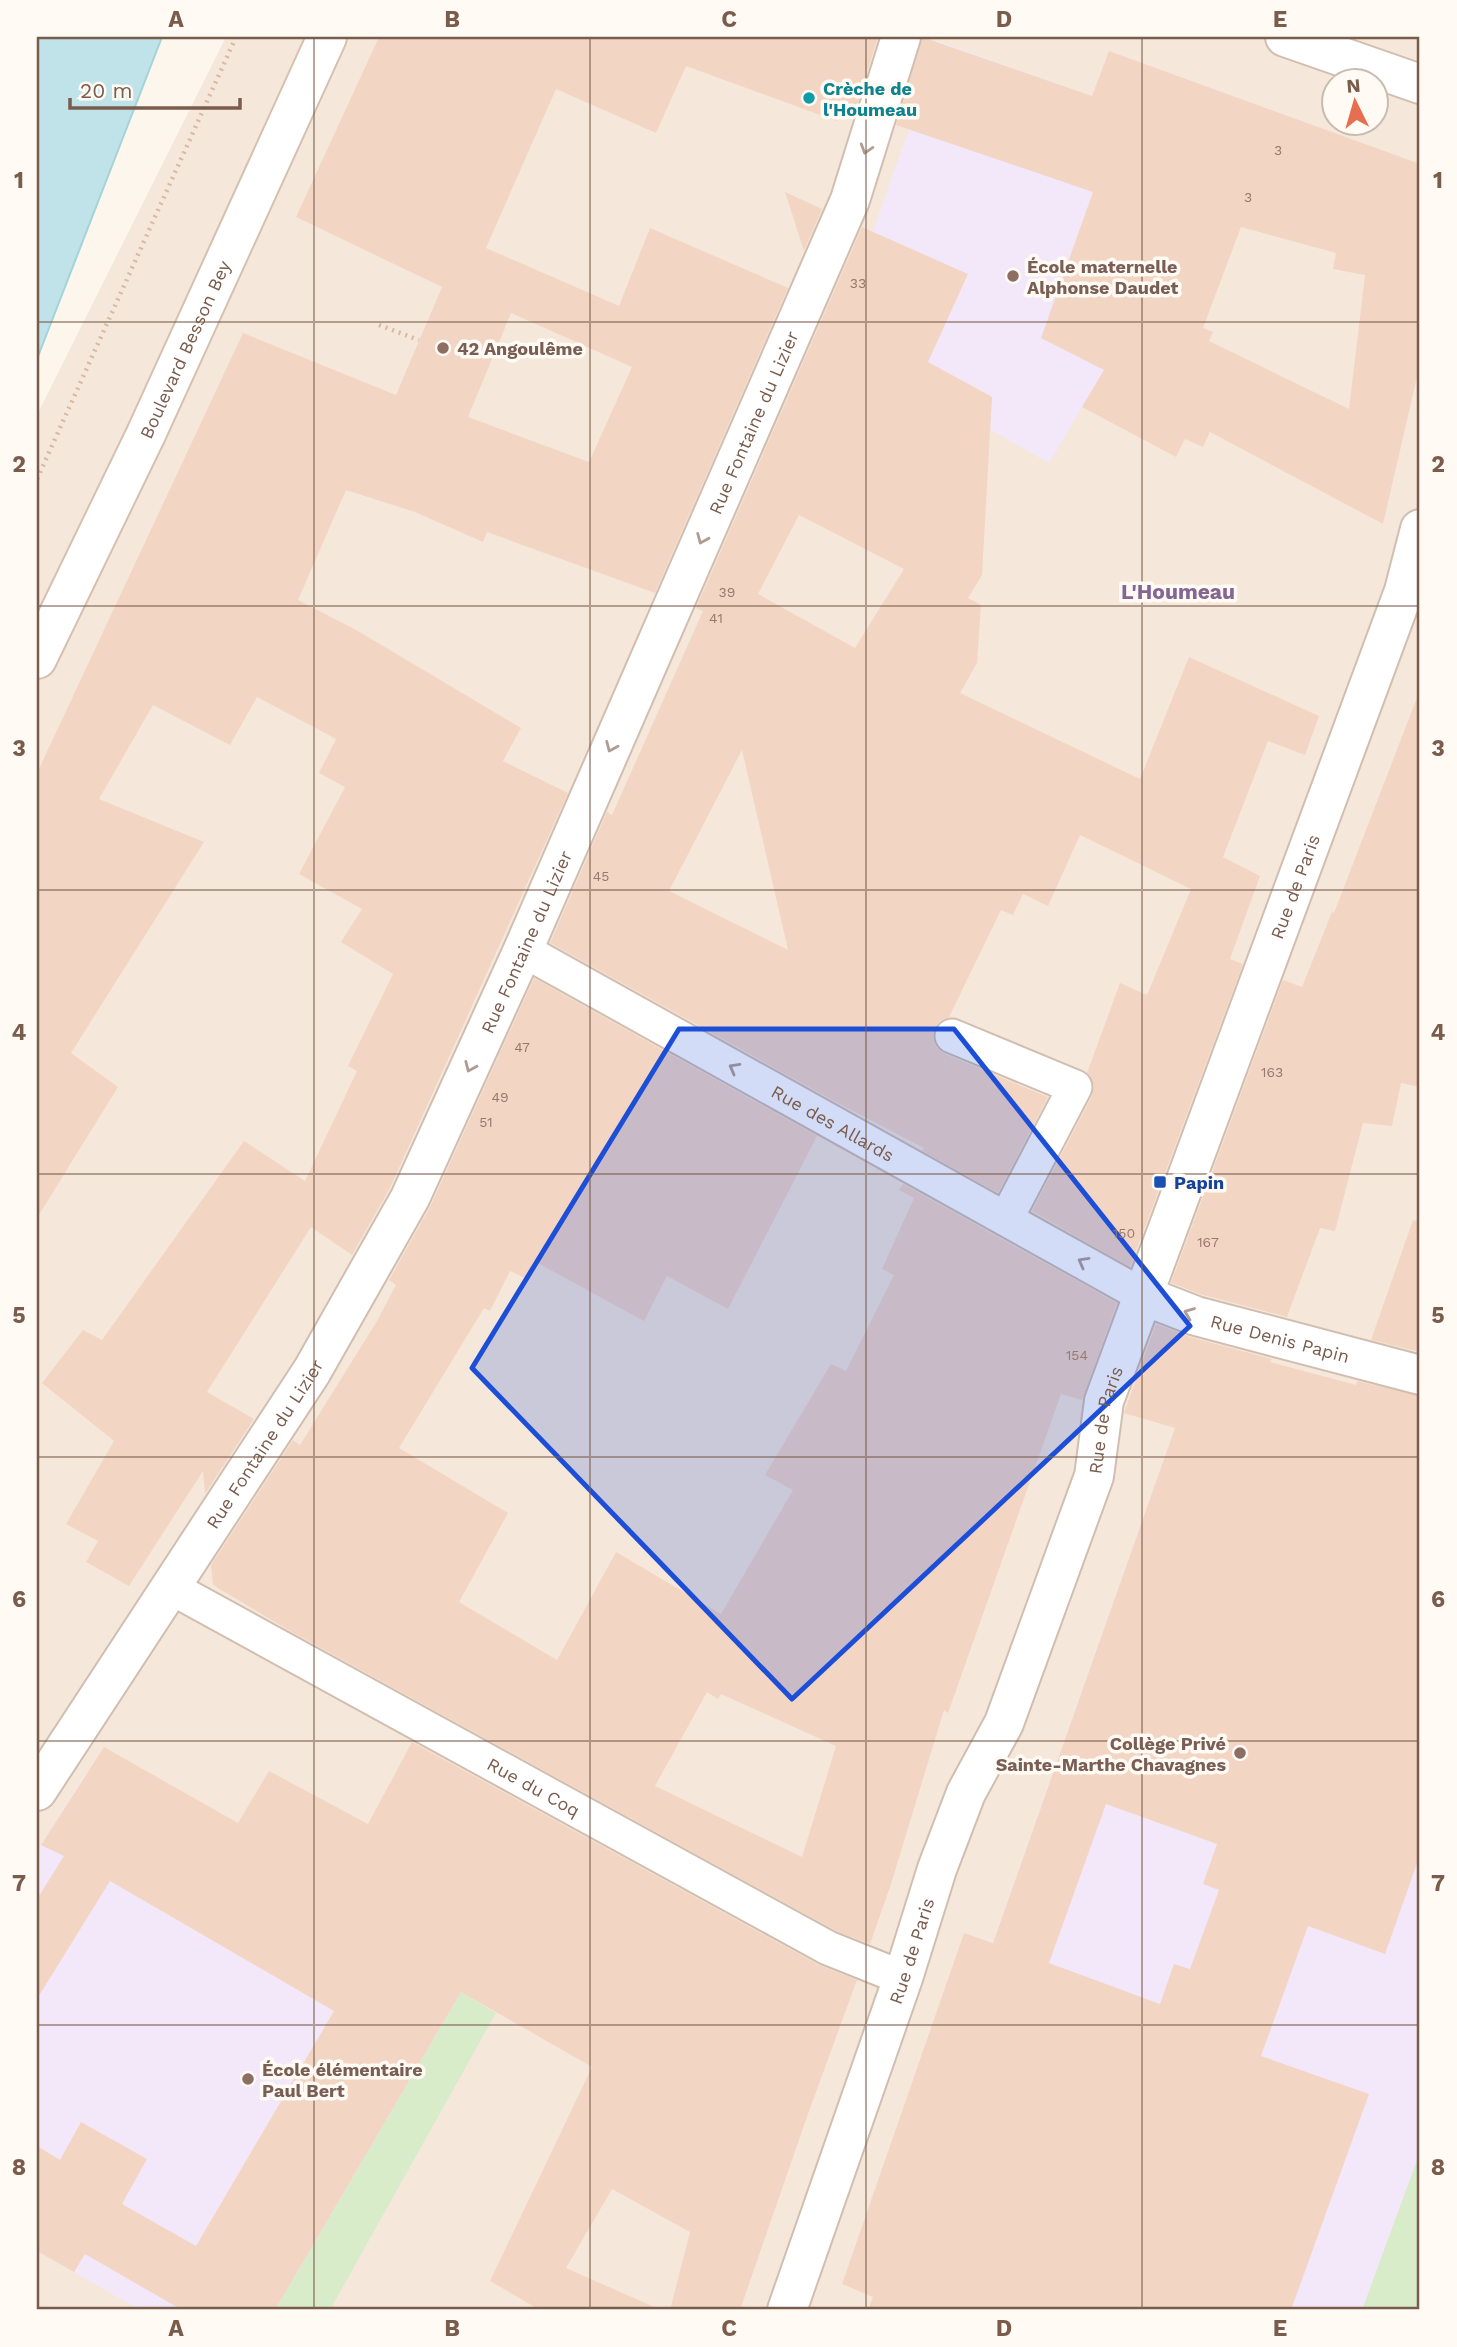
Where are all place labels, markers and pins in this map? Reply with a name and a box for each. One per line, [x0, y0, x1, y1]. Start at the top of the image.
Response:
place label: Crèche de l'Houmeau [823, 78, 917, 120]
marker: Crèche de l'Houmeau [801, 90, 817, 106]
place label: École maternelle Alphonse Daudet [1027, 256, 1179, 298]
marker: École maternelle Alphonse Daudet [1005, 268, 1021, 284]
place label: 42 Angoulême [457, 338, 583, 359]
marker: 42 Angoulême [435, 340, 451, 356]
place label: Papin [1174, 1172, 1224, 1193]
marker: Papin [1152, 1174, 1168, 1190]
place label: Collège Privé Sainte-Marthe Chavagnes [996, 1733, 1226, 1775]
marker: Collège Privé Sainte-Marthe Chavagnes [1232, 1745, 1248, 1761]
place label: École élémentaire Paul Bert [262, 2059, 423, 2101]
marker: École élémentaire Paul Bert [240, 2071, 256, 2087]

